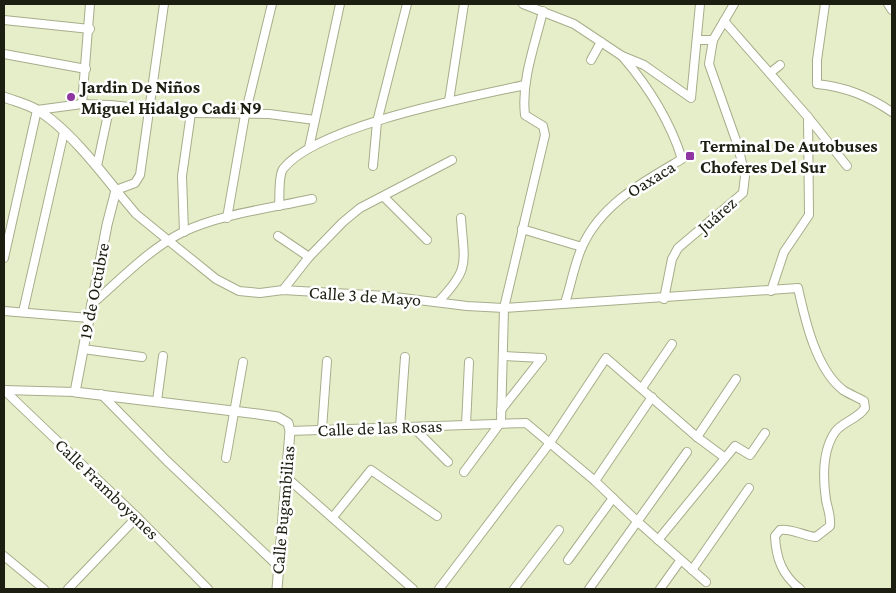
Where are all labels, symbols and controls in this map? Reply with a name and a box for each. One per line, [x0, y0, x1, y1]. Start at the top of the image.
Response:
place label: Jardin De Niños Miguel Hidalgo Cadi N9 [79, 77, 262, 118]
marker: Jardin De Niños Miguel Hidalgo Cadi N9 [65, 91, 77, 103]
place label: Terminal De Autobuses Choferes Del Sur [700, 136, 878, 177]
marker: Terminal De Autobuses Choferes Del Sur [684, 150, 696, 162]
street label: Oaxaca [623, 157, 679, 201]
street label: Juárez [692, 193, 741, 239]
street label: 19 de Octubre [75, 241, 113, 341]
street label: Calle 3 de Mayo [308, 282, 422, 310]
street label: Calle de las Rosas [317, 416, 443, 440]
street label: Calle Framboyanes [51, 434, 163, 544]
street label: Calle Bugambilias [267, 445, 299, 575]

